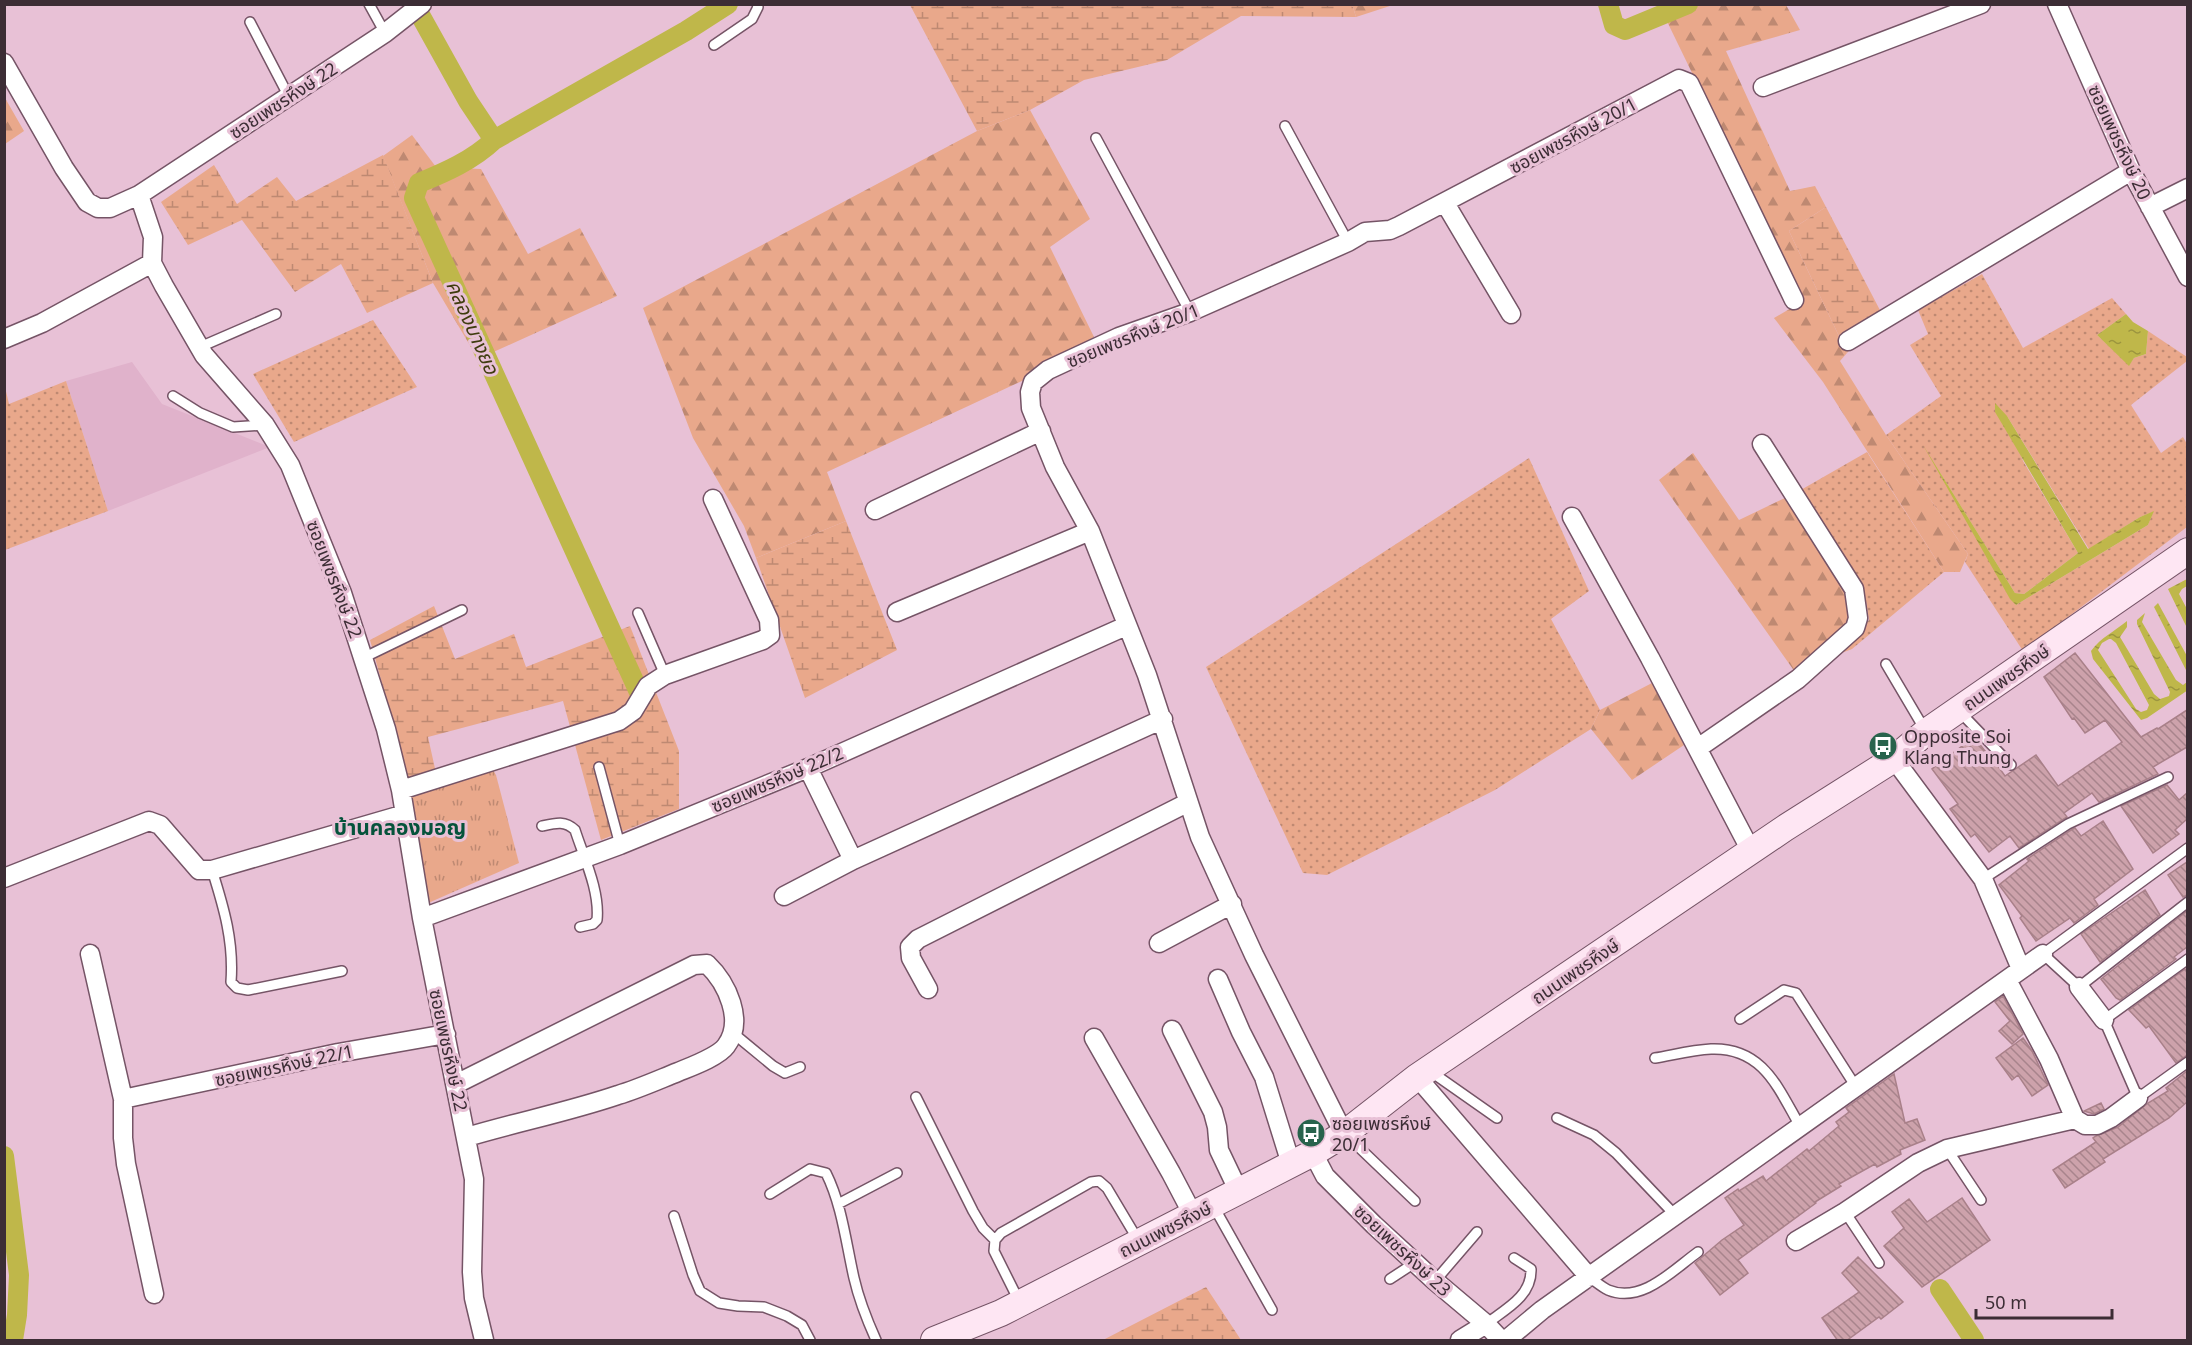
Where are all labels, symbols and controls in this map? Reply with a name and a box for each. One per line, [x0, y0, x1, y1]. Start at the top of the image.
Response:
street label: ซอยเพชรหึงษ์ 22 [224, 56, 342, 144]
street label: ซอยเพชรหึงษ์ 20 [2083, 81, 2157, 203]
street label: ซอยเพชรหึงษ์ 20/1 [1505, 91, 1641, 179]
water label: คลองบางยอ [440, 276, 506, 380]
street label: ซอยเพชรหึงษ์ 20/1 [1063, 297, 1203, 373]
street label: ซอยเพชรหึงษ์ 22 [302, 517, 368, 641]
street label: ถนนเพชรหึงษ์ [1958, 638, 2054, 716]
place label: Opposite Soi Klang Thung [1904, 724, 2011, 769]
bus stop icon: Opposite Soi Klang Thung [1867, 730, 1899, 762]
street label: ซอยเพชรหึงษ์ 22/2 [707, 740, 847, 818]
district label: บ้านคลองมอญ [334, 813, 466, 841]
street label: ถนนเพชรหึงษ์ [1526, 933, 1624, 1009]
street label: ซอยเพชรหึงษ์ 22 [424, 987, 474, 1113]
street label: ซอยเพชรหึงษ์ 22/1 [212, 1039, 356, 1091]
place label: ซอยเพชรหึงษ์ 20/1 [1332, 1111, 1431, 1156]
bus stop icon: ซอยเพชรหึงษ์ 20/1 [1295, 1117, 1327, 1149]
street label: ถนนเพชรหึงษ์ [1115, 1195, 1215, 1263]
street label: ซอยเพชรหึงษ์ 23 [1349, 1199, 1457, 1301]
scale bar [1976, 1282, 2112, 1320]
text: 50 m [1985, 1290, 2027, 1314]

